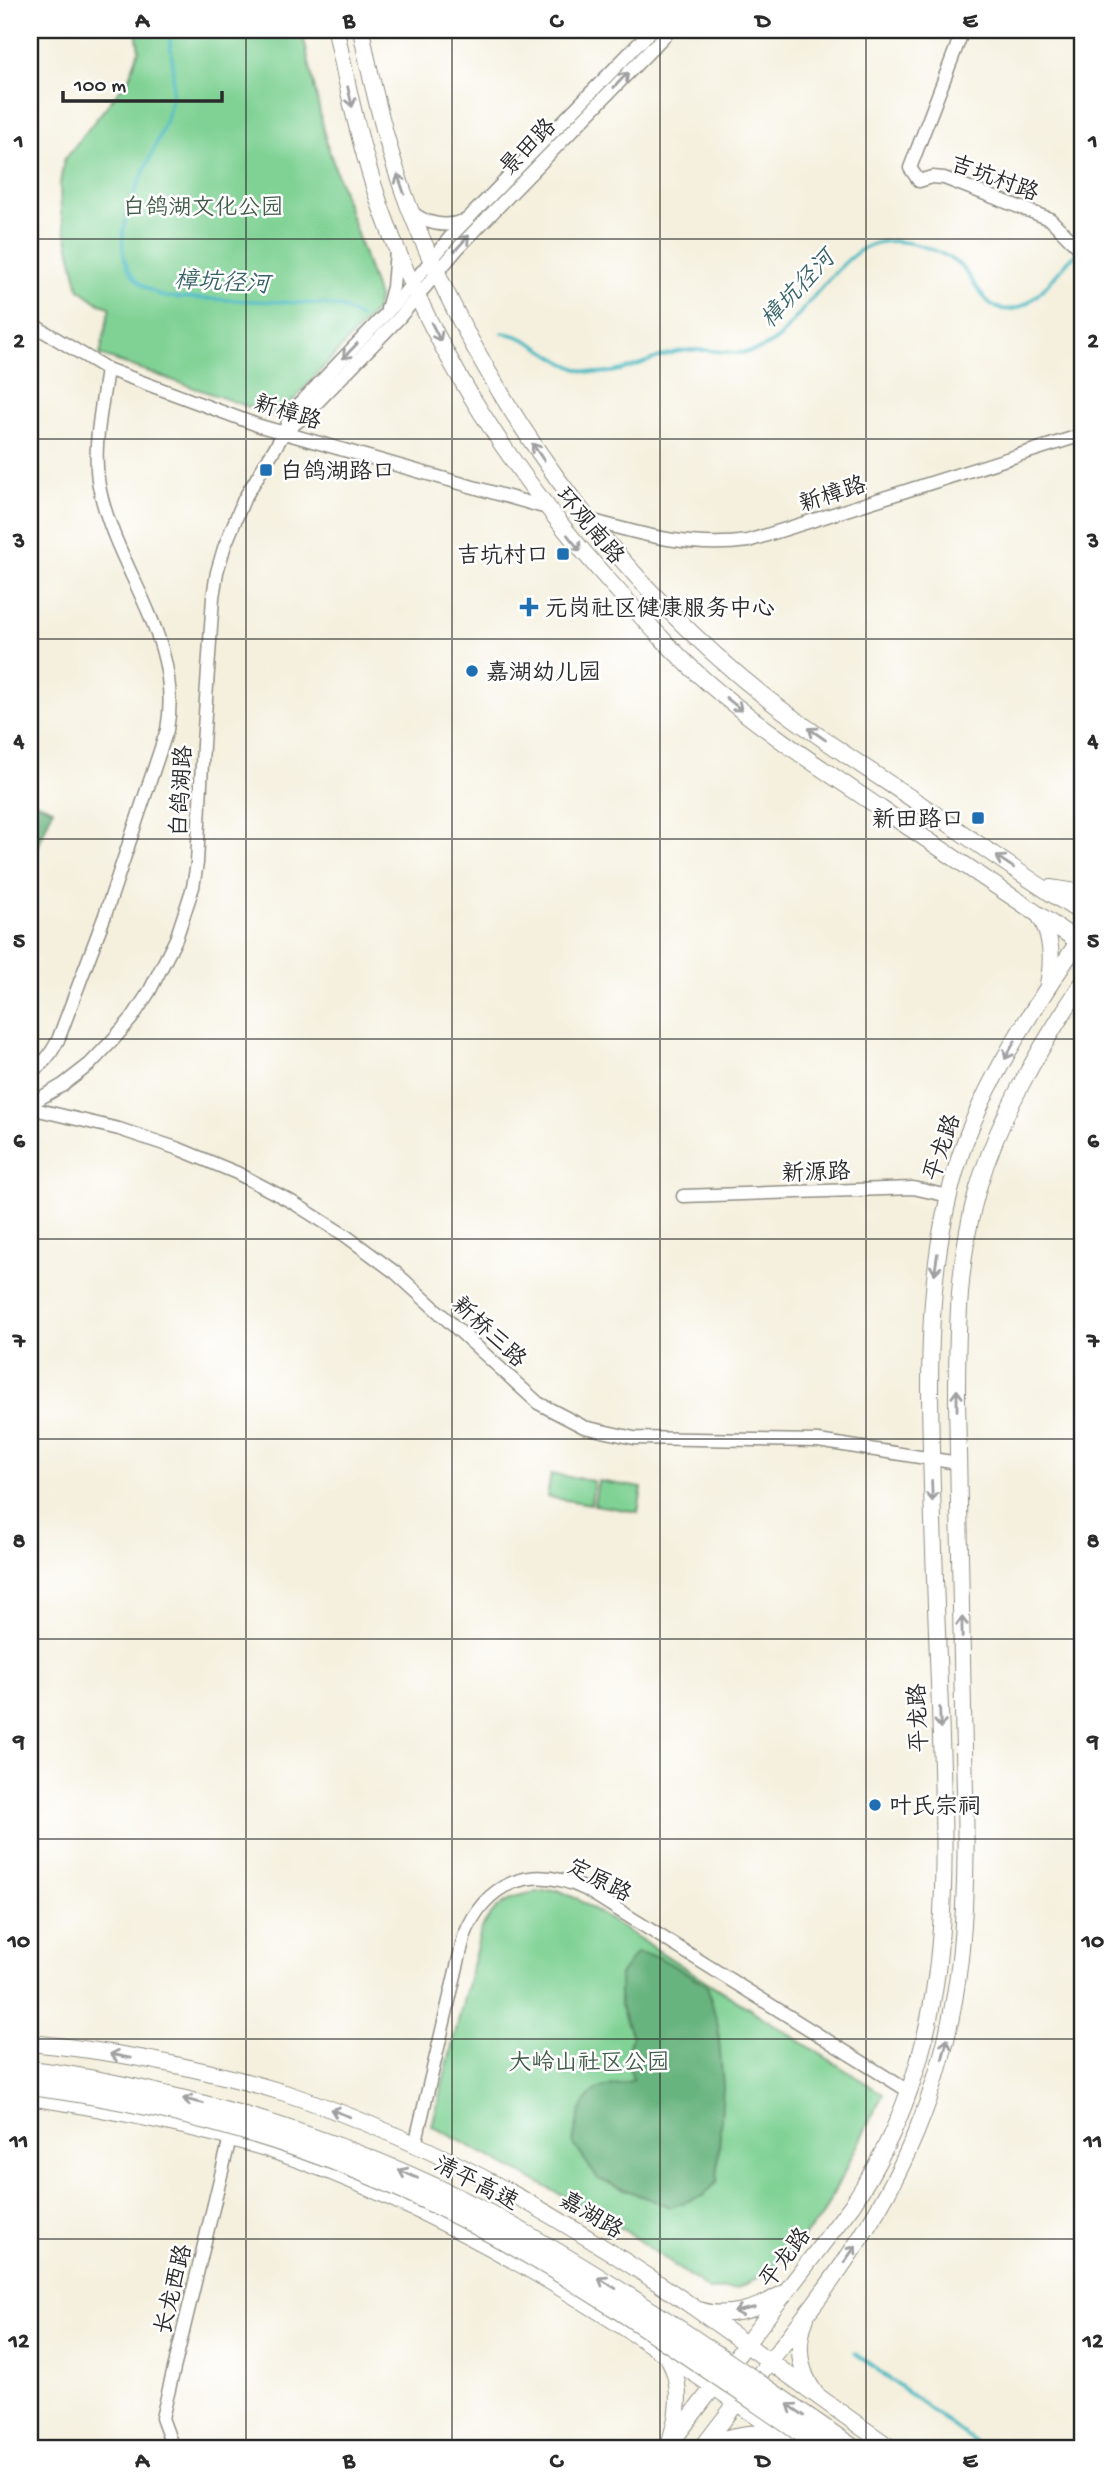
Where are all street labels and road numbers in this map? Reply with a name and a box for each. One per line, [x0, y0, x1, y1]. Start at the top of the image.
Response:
street label: 景田路 [495, 114, 563, 183]
street label: 吉坑村路 [946, 151, 1042, 209]
street label: 新樟路 [250, 390, 324, 437]
street label: 新樟路 [796, 472, 870, 520]
street label: 环观南路 [548, 483, 629, 571]
street label: 白鸽湖路 [167, 744, 199, 838]
street label: 平龙路 [919, 1111, 968, 1185]
street label: 新源路 [781, 1159, 851, 1189]
street label: 新桥三路 [445, 1292, 531, 1375]
street label: 平龙路 [905, 1683, 935, 1753]
street label: 定原路 [562, 1854, 636, 1910]
street label: 清平高速 [428, 2150, 523, 2218]
street label: 嘉湖路 [554, 2187, 627, 2246]
street label: 平龙路 [754, 2223, 818, 2295]
street label: 长龙西路 [150, 2242, 200, 2338]

